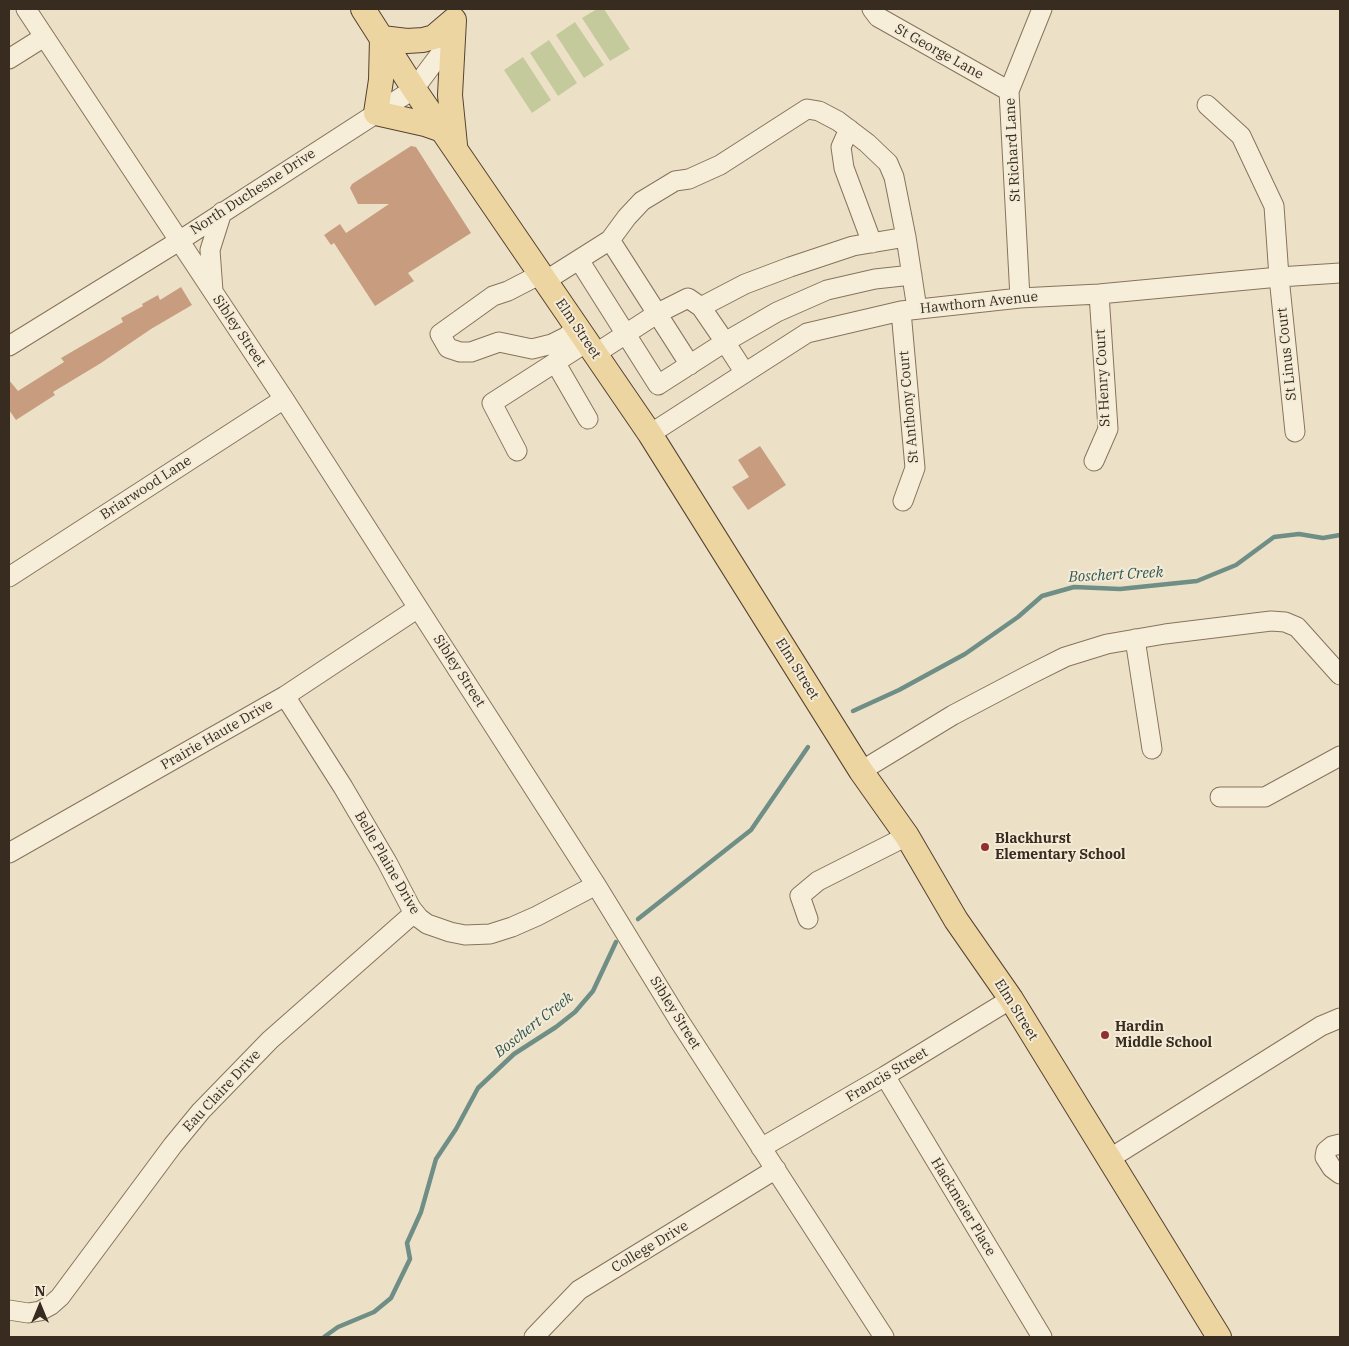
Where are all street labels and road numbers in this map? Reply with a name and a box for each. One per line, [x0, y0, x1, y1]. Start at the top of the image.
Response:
street label: St George Lane [892, 21, 986, 83]
street label: St Richard Lane [1002, 98, 1024, 202]
street label: North Duchesne Drive [187, 145, 319, 239]
street label: Hawthorn Avenue [919, 288, 1039, 318]
street label: Sibley Street [209, 292, 269, 370]
street label: Elm Street [552, 296, 604, 362]
street label: St Linus Court [1274, 307, 1300, 401]
street label: St Henry Court [1092, 329, 1114, 427]
street label: St Anthony Court [896, 350, 922, 464]
street label: Briarwood Lane [97, 452, 195, 524]
street label: Sibley Street [429, 632, 489, 710]
street label: Elm Street [772, 635, 822, 703]
street label: Prairie Haute Drive [158, 696, 276, 774]
street label: Belle Plaine Drive [351, 809, 423, 917]
street label: Sibley Street [646, 973, 704, 1053]
street label: Elm Street [991, 976, 1041, 1044]
street label: Francis Street [843, 1044, 931, 1106]
street label: Eau Claire Drive [180, 1046, 264, 1136]
street label: Hackmeier Place [927, 1155, 999, 1259]
street label: College Drive [609, 1218, 691, 1276]

